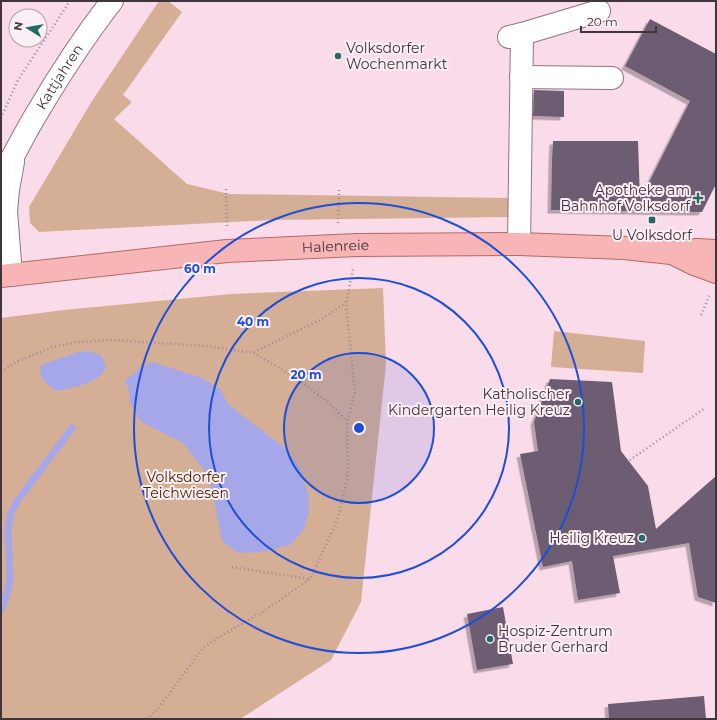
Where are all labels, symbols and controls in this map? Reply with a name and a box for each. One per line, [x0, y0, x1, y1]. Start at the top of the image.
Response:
north arrow [8, 8, 48, 48]
scale bar [581, 8, 656, 34]
text: 20 m [587, 14, 618, 29]
text: N [10, 20, 26, 32]
place label: Volksdorfer Wochenmarkt [346, 39, 448, 73]
street label: Kattjahren [32, 41, 87, 113]
marker: Volksdorfer Wochenmarkt [333, 51, 343, 61]
place label: Apotheke am Bahnhof Volksdorf [560, 181, 691, 215]
marker: Apotheke am Bahnhof Volksdorf [693, 193, 703, 203]
marker: U Volksdorf [647, 215, 657, 225]
place label: U Volksdorf [612, 226, 693, 244]
street label: Halenreie [301, 236, 369, 257]
text: 60 m [184, 261, 216, 276]
text: 40 m [237, 314, 269, 329]
text: 20 m [290, 367, 322, 382]
place label: Katholischer Kindergarten Heilig Kreuz [388, 385, 570, 419]
marker: Katholischer Kindergarten Heilig Kreuz [573, 397, 583, 407]
centre of rings [352, 421, 366, 435]
park label: Volksdorfer Teichwiesen [143, 468, 229, 502]
place label: Heilig Kreuz [549, 529, 634, 547]
marker: Heilig Kreuz [637, 533, 647, 543]
place label: Hospiz-Zentrum Bruder Gerhard [498, 622, 613, 656]
marker: Hospiz-Zentrum Bruder Gerhard [485, 634, 495, 644]

